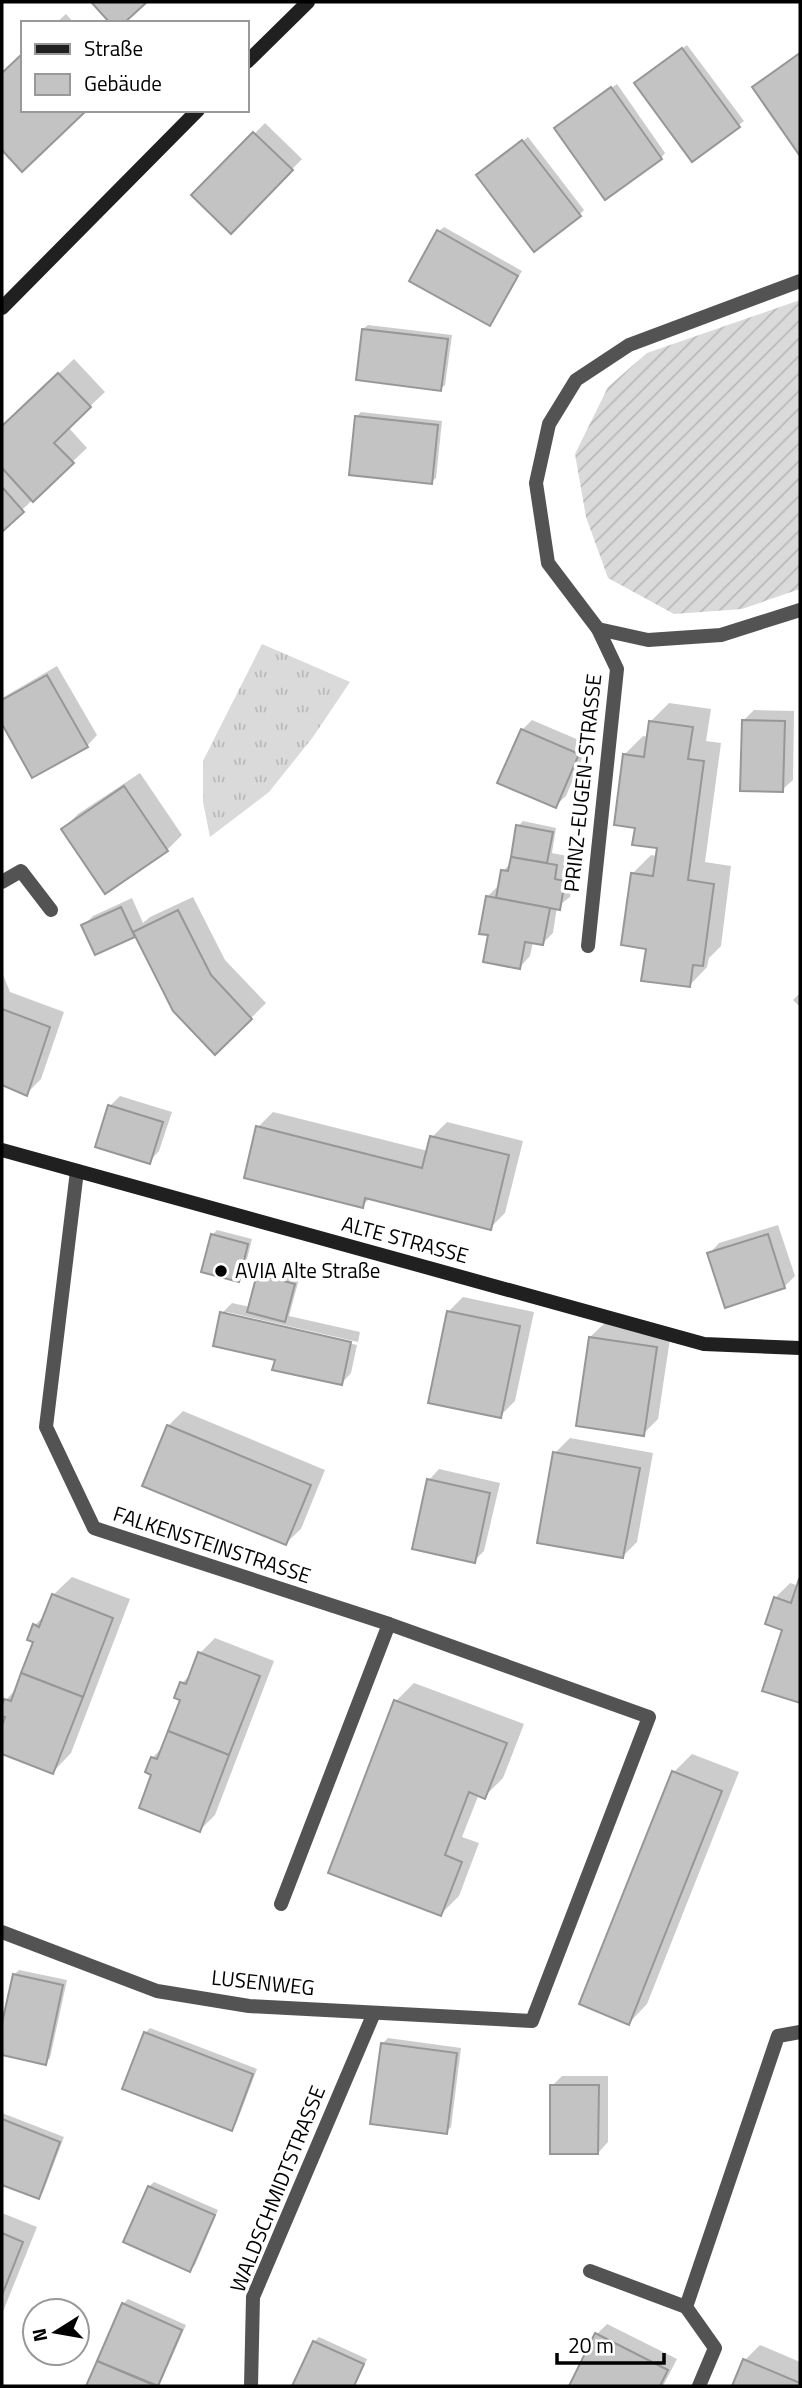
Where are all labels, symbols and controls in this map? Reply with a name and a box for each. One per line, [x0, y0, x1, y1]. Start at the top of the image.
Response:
legend [21, 21, 248, 112]
text: Straße [84, 32, 143, 64]
text: Gebäude [84, 67, 162, 99]
street label: PRINZ-EUGEN-STRASSE [555, 672, 609, 893]
street label: ALTE STRASSE [338, 1207, 472, 1271]
place label: AVIA Alte Straße [235, 1254, 380, 1286]
marker: AVIA Alte Straße [213, 1263, 229, 1279]
street label: FALKENSTEINSTRASSE [109, 1497, 315, 1591]
street label: LUSENWEG [210, 1961, 316, 2003]
street label: WALDSCHMIDTSTRASSE [221, 2081, 333, 2297]
north arrow [21, 2297, 91, 2367]
scale bar [557, 2322, 664, 2366]
text: N [23, 2326, 54, 2345]
text: 20 m [568, 2329, 614, 2361]

